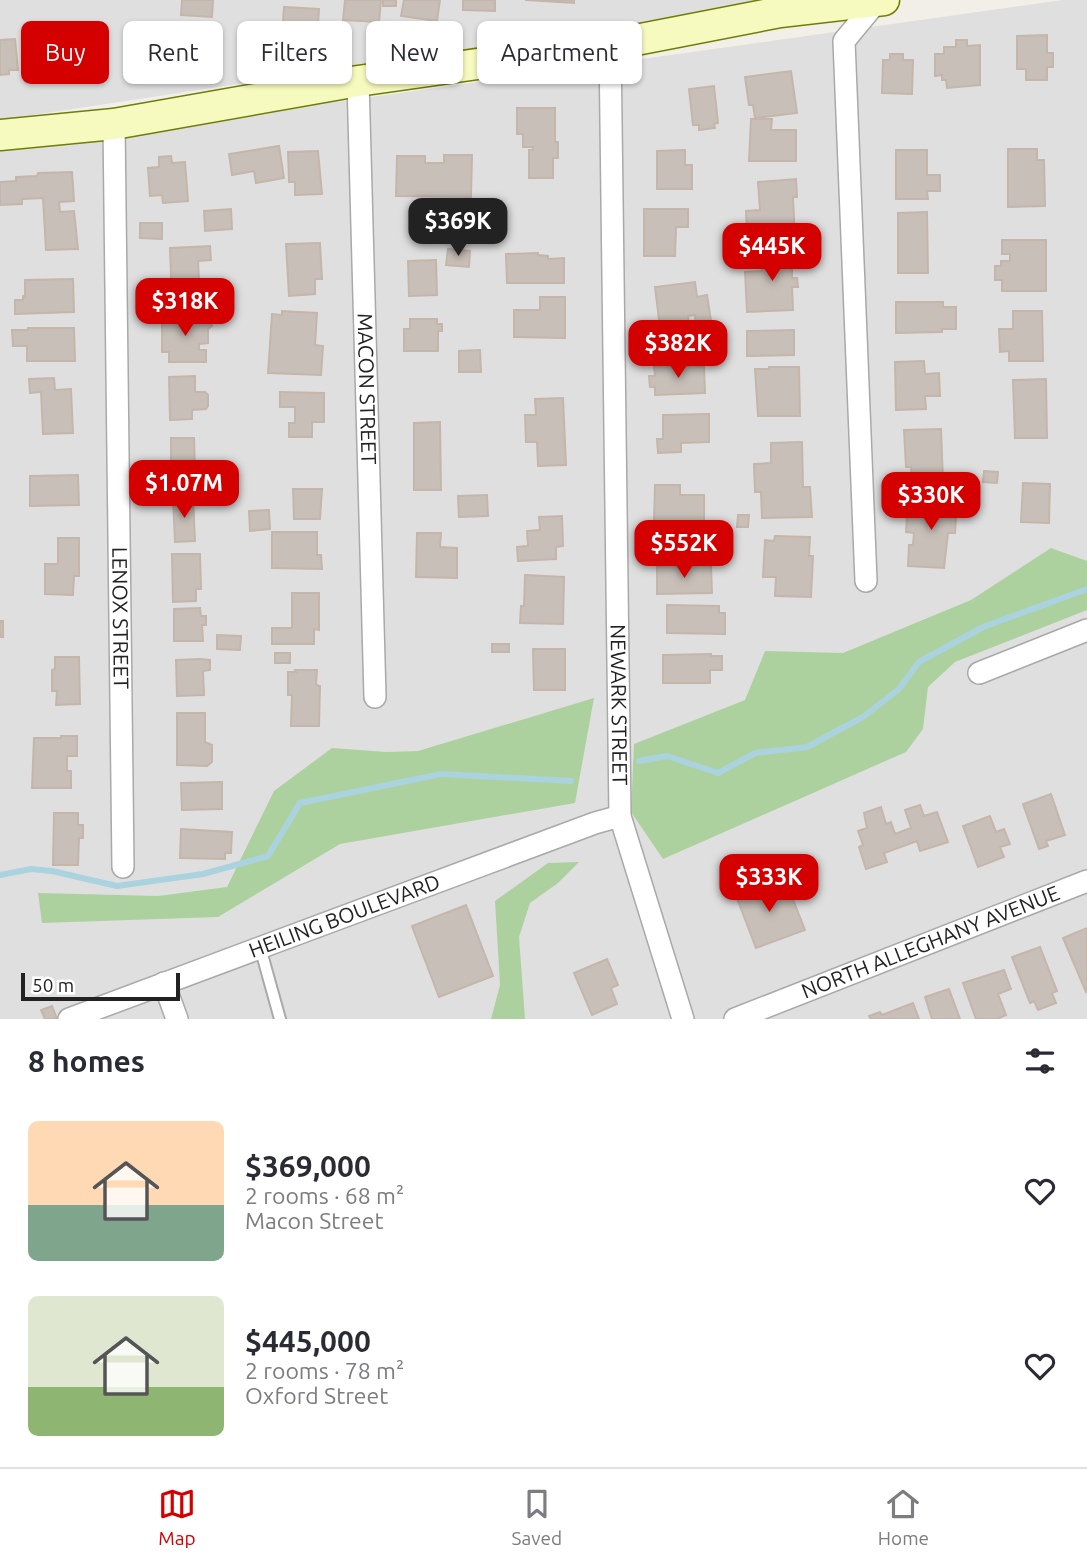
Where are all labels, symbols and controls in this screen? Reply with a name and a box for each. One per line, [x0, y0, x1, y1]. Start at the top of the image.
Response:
chip: Buy [21, 21, 109, 84]
chip: Rent [123, 21, 223, 84]
chip: Filters [237, 21, 352, 84]
chip: New [366, 21, 463, 84]
chip: Apartment [477, 21, 642, 84]
pin: $369K [409, 198, 507, 258]
text: $369K [424, 208, 492, 233]
pin: $445K [723, 224, 821, 283]
text: $445K [738, 233, 806, 258]
pin: $318K [136, 278, 234, 338]
text: $318K [151, 288, 219, 313]
street label: MACON STREET [353, 313, 382, 465]
pin: $382K [629, 320, 727, 380]
text: $382K [644, 330, 712, 355]
pin: $1.07M [127, 461, 241, 520]
text: $1.07M [145, 470, 223, 495]
pin: $330K [882, 472, 980, 532]
text: $330K [897, 482, 965, 507]
pin: $552K [635, 520, 733, 580]
text: $552K [650, 530, 718, 555]
street label: LENOX STREET [108, 547, 134, 690]
street label: NEWARK STREET [607, 624, 633, 786]
pin: $333K [720, 855, 818, 914]
text: $333K [735, 864, 803, 889]
street label: HEILING BOULEVARD [245, 869, 443, 962]
street label: NORTH ALLEGHANY AVENUE [798, 880, 1063, 1003]
scale bar [21, 970, 180, 1002]
text: 50 m [32, 974, 74, 996]
icon: filters [1021, 1042, 1059, 1080]
text: 8 homes [28, 1044, 145, 1078]
icon: home [84, 1149, 168, 1233]
text: $369,000 [245, 1149, 371, 1183]
icon: heart [1021, 1172, 1059, 1210]
text: 2 rooms · 68 m² [245, 1183, 404, 1208]
text: Macon Street [245, 1208, 384, 1233]
icon: home [84, 1324, 168, 1408]
text: $445,000 [245, 1324, 371, 1358]
icon: heart [1021, 1347, 1059, 1385]
text: 2 rooms · 78 m² [245, 1358, 404, 1383]
text: Oxford Street [245, 1383, 388, 1408]
tab: Map [158, 1485, 196, 1549]
tab: Saved [512, 1485, 562, 1549]
tab: Home [878, 1485, 929, 1549]

